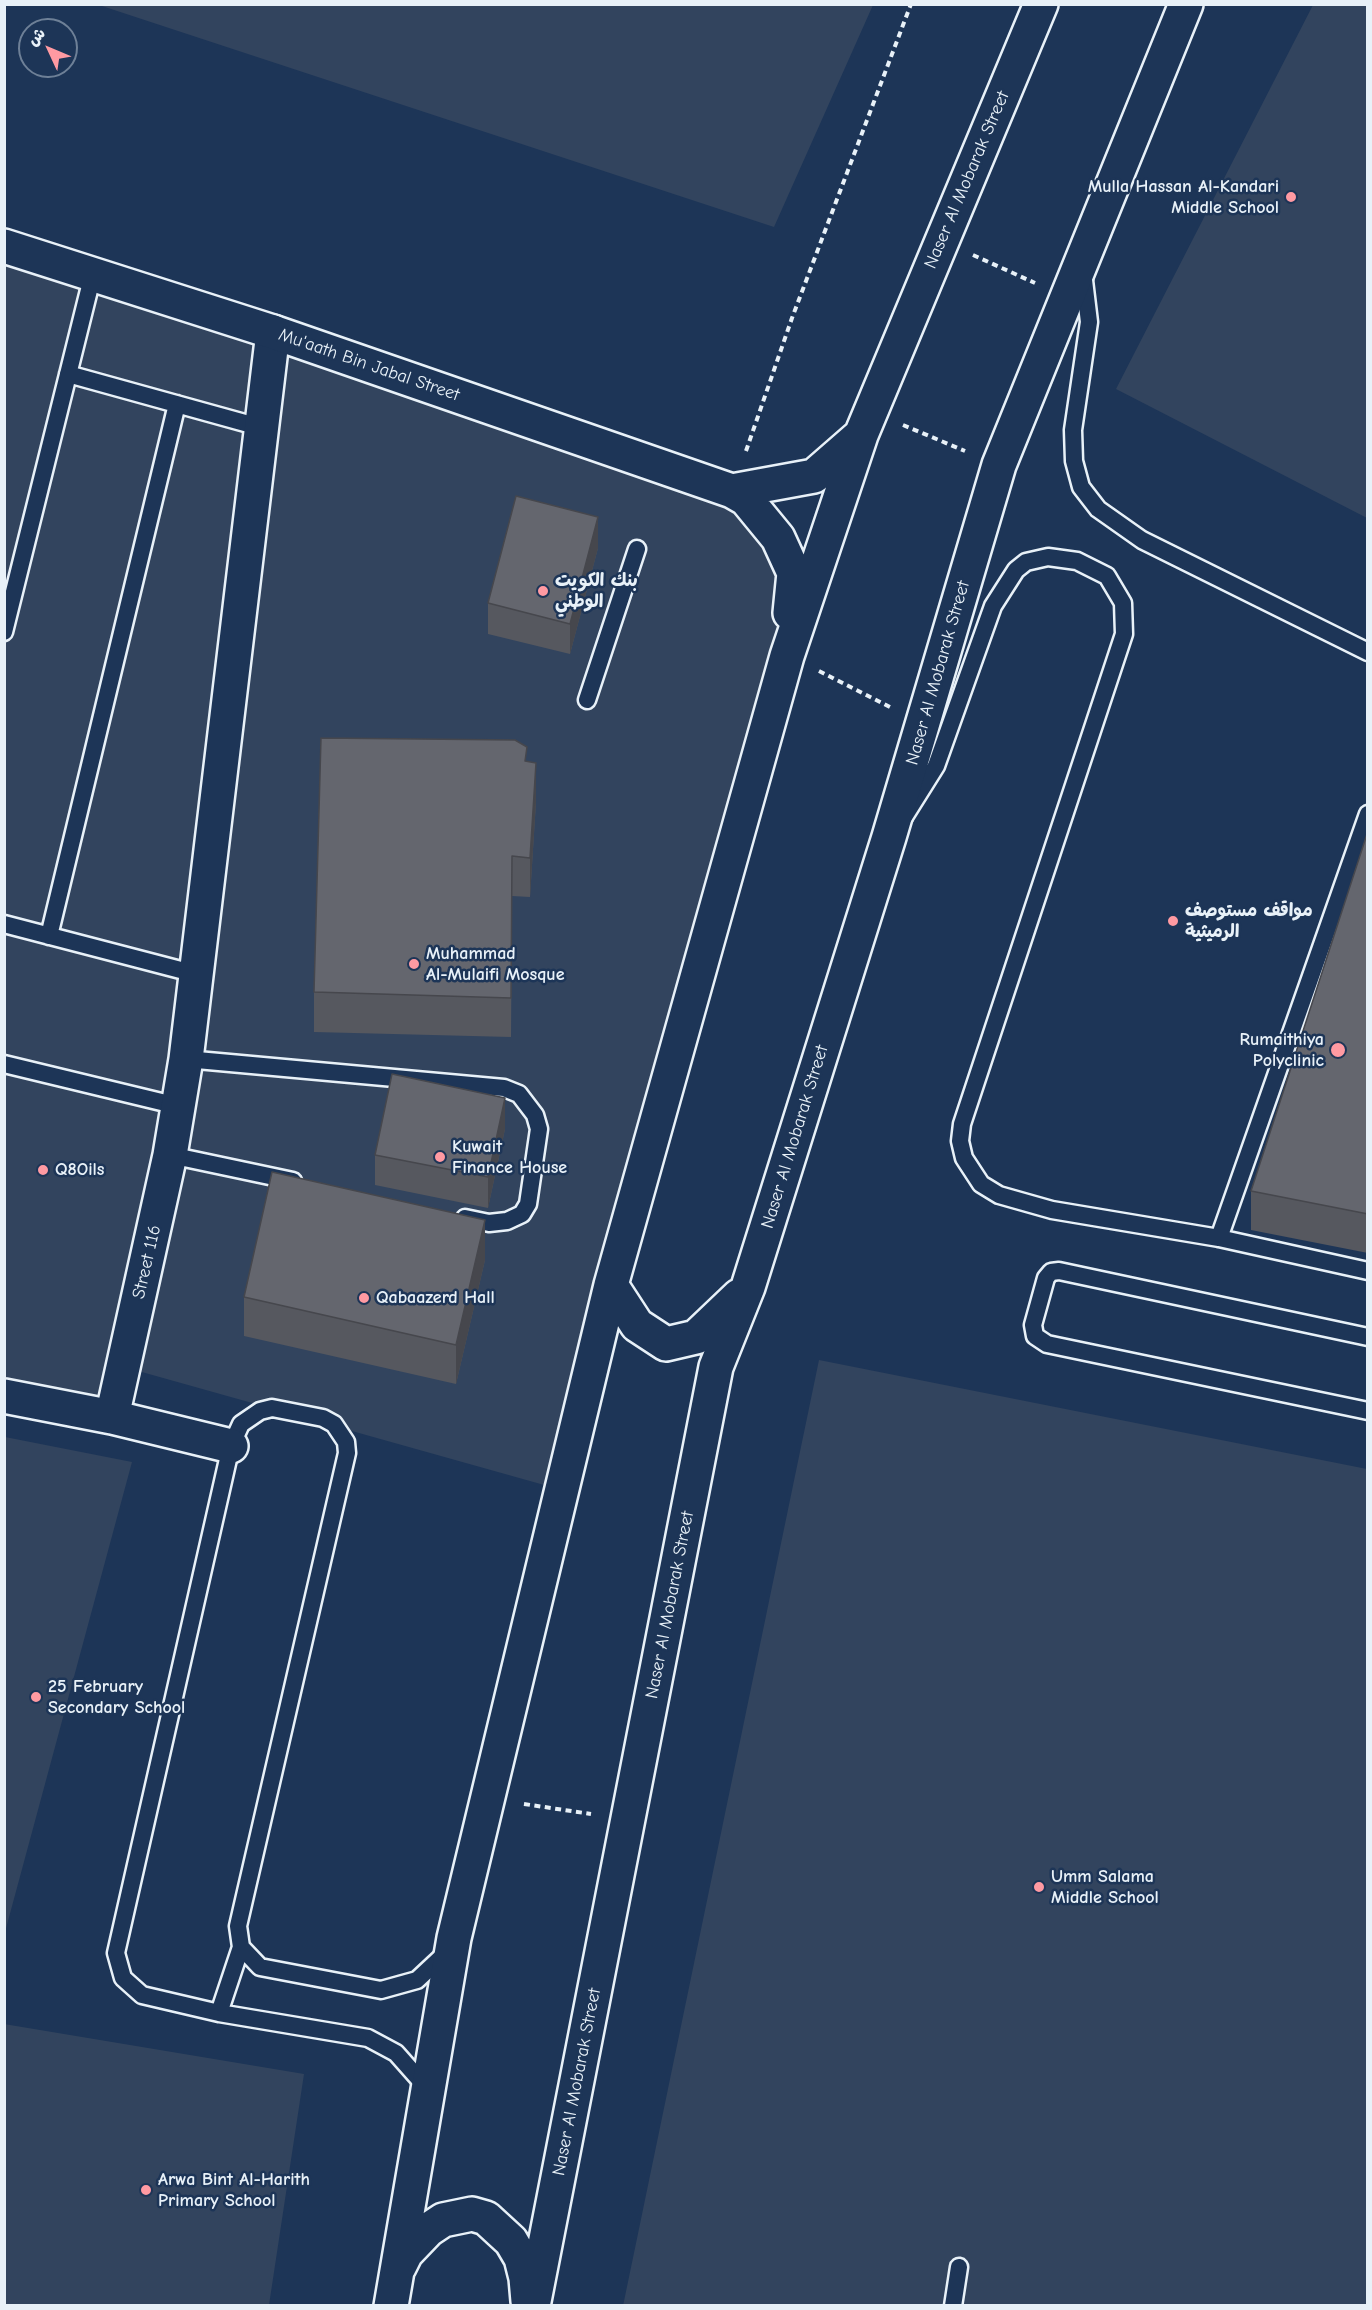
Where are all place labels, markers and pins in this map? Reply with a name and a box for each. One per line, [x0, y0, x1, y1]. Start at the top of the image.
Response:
place label: Mulla Hassan Al-Kandari Middle School [1088, 176, 1279, 219]
marker: Mulla Hassan Al-Kandari Middle School [1284, 190, 1298, 204]
place label: بنك الكويت الوطني [555, 570, 638, 612]
marker: بنك الكويت الوطني [536, 584, 550, 598]
place label: مواقف مستوصف الرميثية [1185, 900, 1313, 942]
marker: مواقف مستوصف الرميثية [1166, 914, 1180, 928]
place label: Muhammad Al-Mulaifi Mosque [426, 943, 565, 986]
marker: Muhammad Al-Mulaifi Mosque [407, 957, 421, 971]
place label: Rumaithiya Polyclinic [1239, 1029, 1324, 1072]
marker: Rumaithiya Polyclinic [1329, 1041, 1347, 1059]
place label: Kuwait Finance House [452, 1136, 567, 1178]
marker: Kuwait Finance House [433, 1150, 447, 1164]
place label: Q8Oils [55, 1159, 104, 1181]
marker: Q8Oils [36, 1163, 50, 1177]
place label: Qabaazerd Hall [376, 1287, 495, 1309]
marker: Qabaazerd Hall [357, 1291, 371, 1305]
place label: 25 February Secondary School [48, 1676, 185, 1718]
marker: 25 February Secondary School [29, 1690, 43, 1704]
place label: Umm Salama Middle School [1051, 1866, 1159, 1908]
marker: Umm Salama Middle School [1032, 1880, 1046, 1894]
place label: Arwa Bint Al-Harith Primary School [158, 2169, 310, 2212]
marker: Arwa Bint Al-Harith Primary School [139, 2183, 153, 2197]

